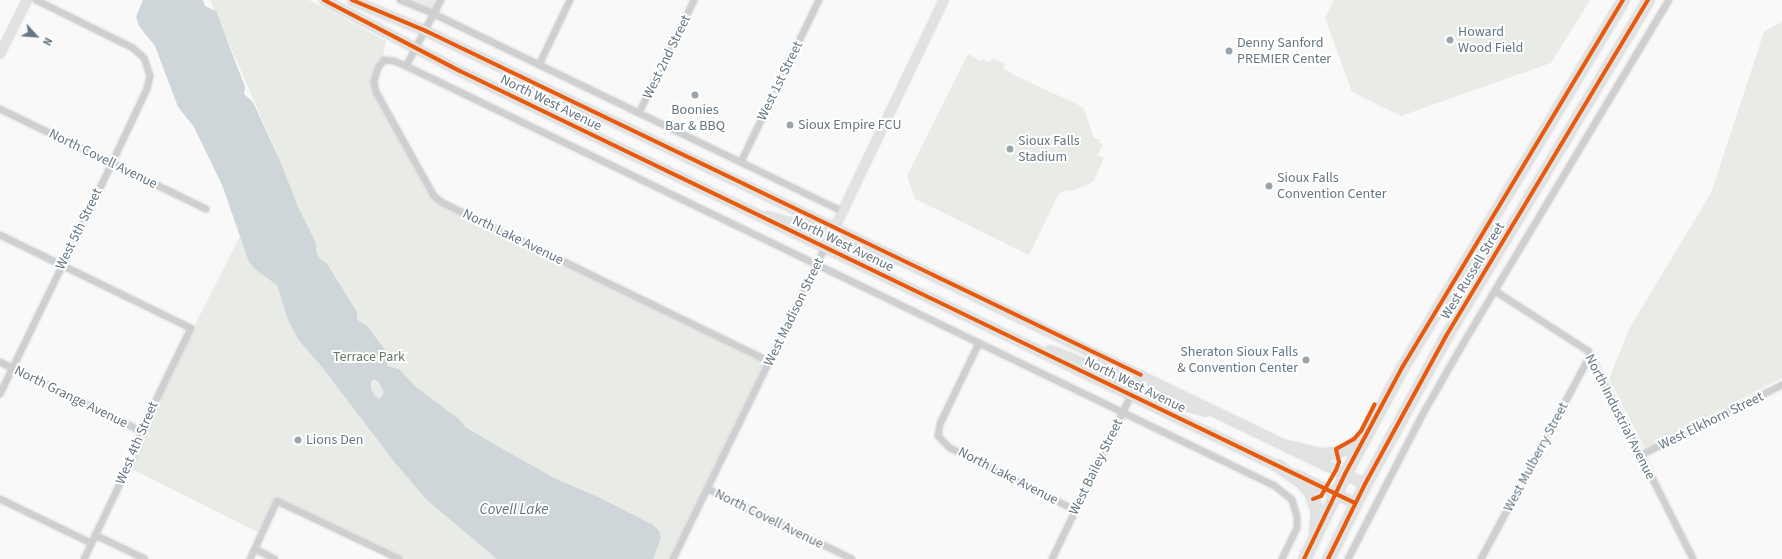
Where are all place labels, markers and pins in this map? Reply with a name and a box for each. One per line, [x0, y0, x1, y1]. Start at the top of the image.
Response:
place label: Howard Wood Field [1458, 24, 1523, 56]
place label: Denny Sanford PREMIER Center [1237, 35, 1331, 68]
marker: Howard Wood Field [1445, 35, 1455, 45]
marker: Denny Sanford PREMIER Center [1224, 46, 1234, 56]
marker: Boonies Bar & BBQ [690, 90, 700, 100]
place label: Boonies Bar & BBQ [665, 102, 725, 134]
place label: Sioux Empire FCU [798, 117, 901, 133]
marker: Sioux Empire FCU [785, 120, 795, 130]
place label: Sioux Falls Stadium [1018, 133, 1080, 166]
marker: Sioux Falls Stadium [1005, 144, 1015, 154]
place label: Sioux Falls Convention Center [1277, 170, 1386, 202]
marker: Sioux Falls Convention Center [1264, 181, 1274, 191]
place label: Sheraton Sioux Falls & Convention Center [1177, 344, 1298, 376]
marker: Sheraton Sioux Falls & Convention Center [1301, 355, 1311, 365]
place label: Lions Den [306, 432, 363, 448]
marker: Lions Den [293, 435, 303, 445]

